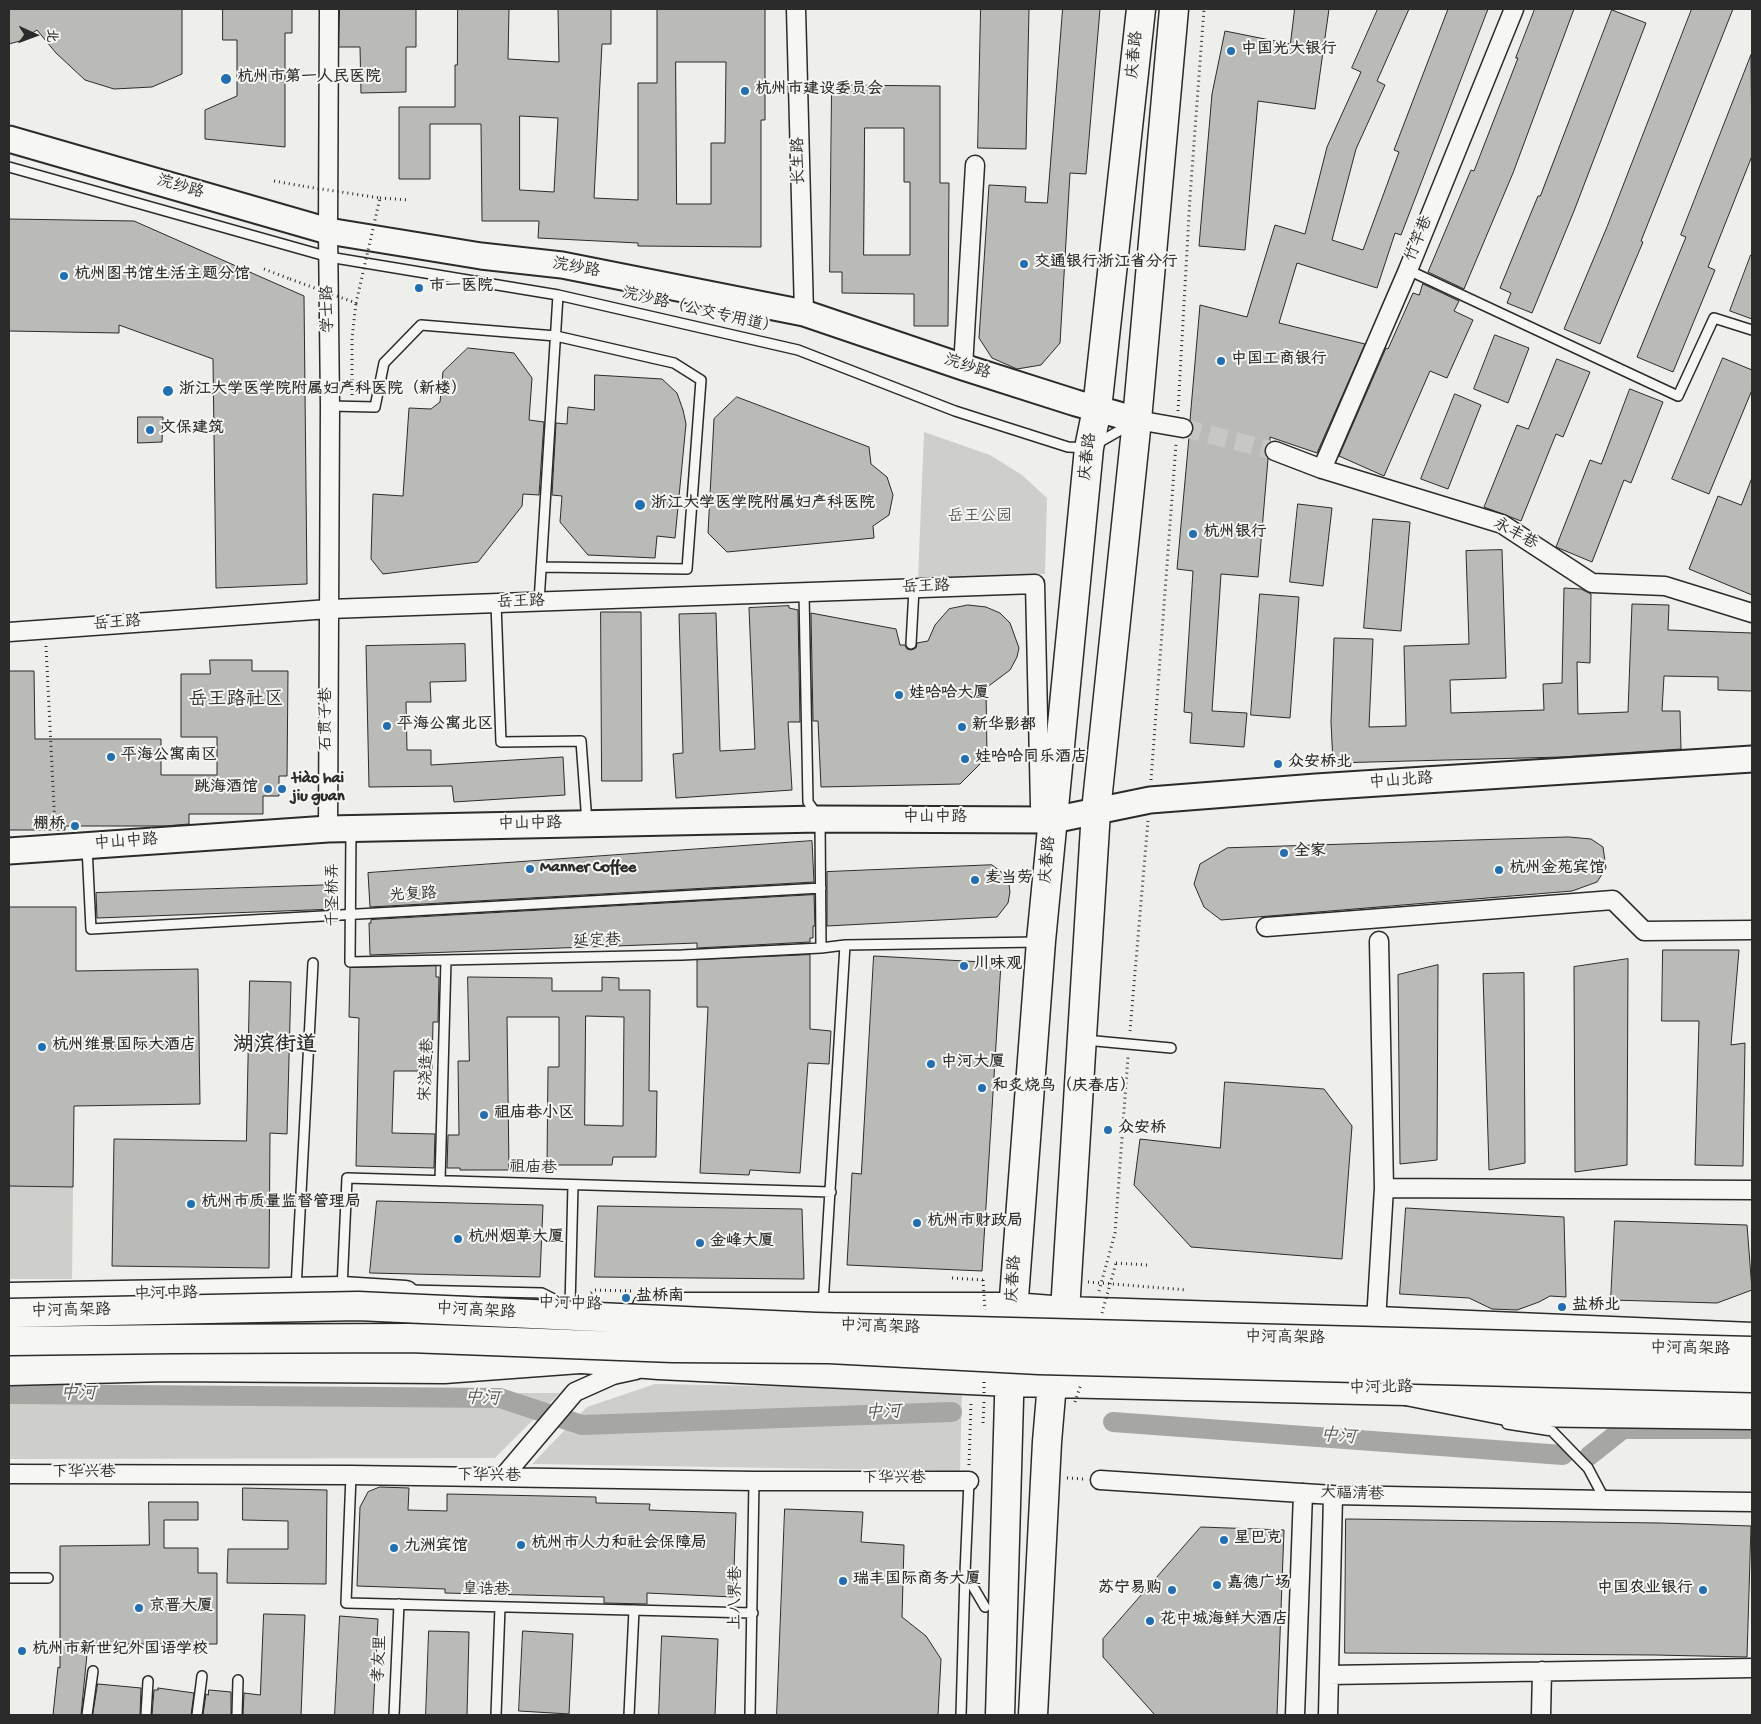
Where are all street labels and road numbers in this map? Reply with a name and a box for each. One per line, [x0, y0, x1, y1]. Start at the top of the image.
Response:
street label: 庆春路 [1124, 30, 1148, 80]
street label: 长生路 [790, 137, 810, 185]
street label: 浣纱路 [154, 172, 206, 204]
street label: 竹竿巷 [1402, 213, 1438, 265]
street label: 浣纱路 [551, 255, 601, 283]
street label: 学士路 [319, 285, 339, 333]
street label: 浣沙路（公交专用道） [620, 285, 780, 339]
street label: 浣纱路 [941, 351, 993, 385]
street label: 庆春路 [1077, 432, 1101, 482]
street label: 永丰巷 [1489, 515, 1541, 555]
street label: 岳王路 [902, 578, 950, 598]
street label: 岳王路 [497, 593, 545, 613]
street label: 岳王路 [92, 613, 142, 635]
street label: 石贯子巷 [318, 687, 338, 751]
street label: 中山北路 [1368, 770, 1434, 794]
street label: 中山中路 [903, 809, 967, 829]
street label: 中山中路 [498, 815, 562, 835]
street label: 中山中路 [93, 831, 159, 855]
street label: 庆春路 [1037, 835, 1061, 885]
street label: 千圣桥弄 [325, 863, 345, 927]
street label: 光复路 [389, 885, 437, 907]
street label: 延定巷 [573, 932, 621, 952]
street label: 宋浇造巷 [417, 1038, 439, 1102]
street label: 祖庙巷 [509, 1159, 557, 1179]
street label: 庆春路 [1004, 1254, 1026, 1304]
street label: 中河中路 [134, 1285, 198, 1305]
street label: 中河中路 [538, 1294, 602, 1316]
street label: 中河高架路 [436, 1300, 516, 1324]
street label: 中河高架路 [31, 1302, 111, 1322]
street label: 中河高架路 [840, 1317, 920, 1339]
street label: 中河高架路 [1245, 1329, 1325, 1349]
street label: 中河高架路 [1650, 1340, 1730, 1360]
street label: 中河北路 [1349, 1379, 1413, 1399]
street label: 下华兴巷 [52, 1464, 116, 1484]
street label: 下华兴巷 [457, 1467, 521, 1487]
street label: 下华兴巷 [862, 1470, 926, 1490]
street label: 大福清巷 [1320, 1484, 1384, 1506]
street label: 上八界巷 [727, 1566, 747, 1630]
street label: 皇诰巷 [462, 1581, 510, 1601]
street label: 孝友里 [370, 1635, 392, 1683]

